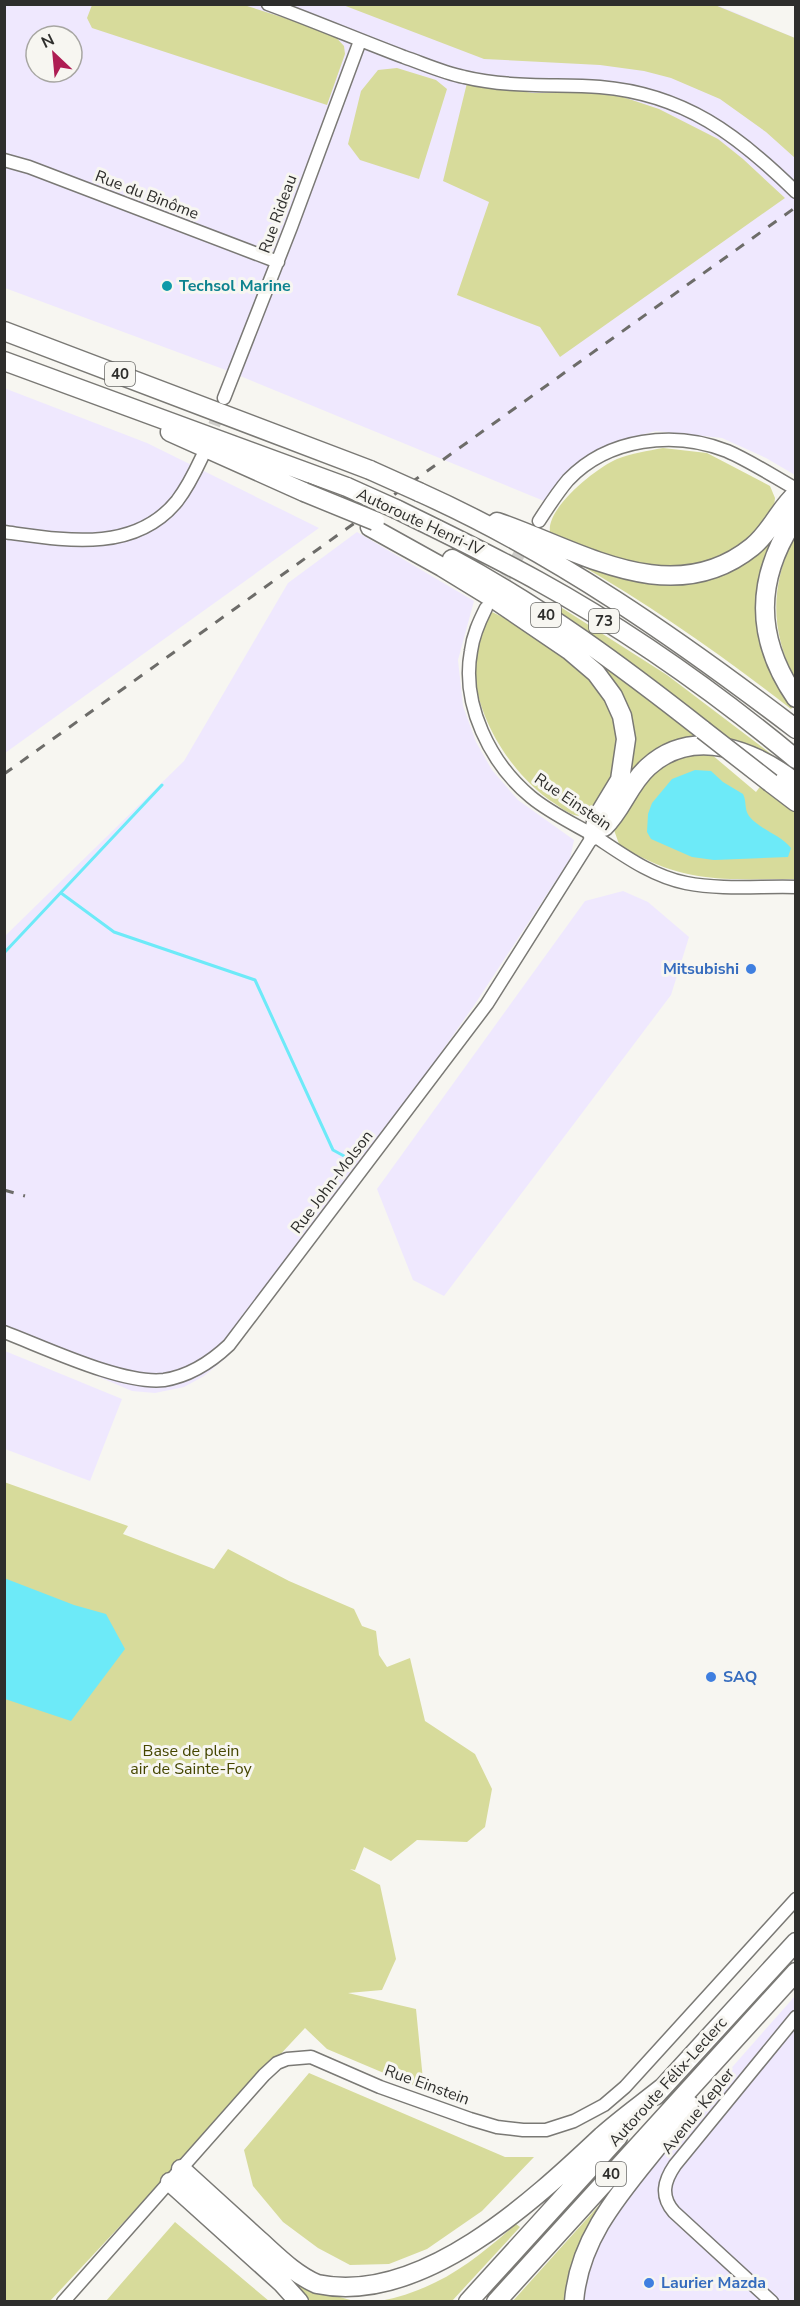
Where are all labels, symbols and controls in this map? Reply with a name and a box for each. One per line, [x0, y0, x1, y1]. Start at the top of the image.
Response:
north arrow [24, 24, 84, 84]
text: N [38, 29, 58, 54]
street label: Rue du Binôme [92, 165, 202, 225]
street label: Rue Rideau [254, 172, 302, 256]
place label: Techsol Marine [179, 275, 291, 297]
marker: Techsol Marine [160, 279, 174, 293]
road number: 40 [105, 362, 135, 386]
street label: Autoroute Henri-IV [353, 483, 488, 562]
road number: 40 [531, 603, 561, 627]
road number: 73 [589, 609, 619, 633]
street label: Rue Einstein [530, 768, 616, 836]
place label: Mitsubishi [663, 958, 739, 980]
marker: Mitsubishi [744, 962, 758, 976]
street label: Rue John-Molson [286, 1126, 378, 1238]
place label: SAQ [723, 1666, 757, 1688]
marker: SAQ [704, 1670, 718, 1684]
park label: Base de plein air de Sainte-Foy [130, 1740, 253, 1780]
street label: Autoroute Félix-Leclerc [604, 2012, 733, 2152]
street label: Rue Einstein [381, 2059, 473, 2111]
street label: Avenue Kepler [656, 2063, 740, 2159]
road number: 40 [596, 2162, 626, 2186]
place label: Laurier Mazda [661, 2272, 766, 2294]
marker: Laurier Mazda [642, 2276, 656, 2290]

